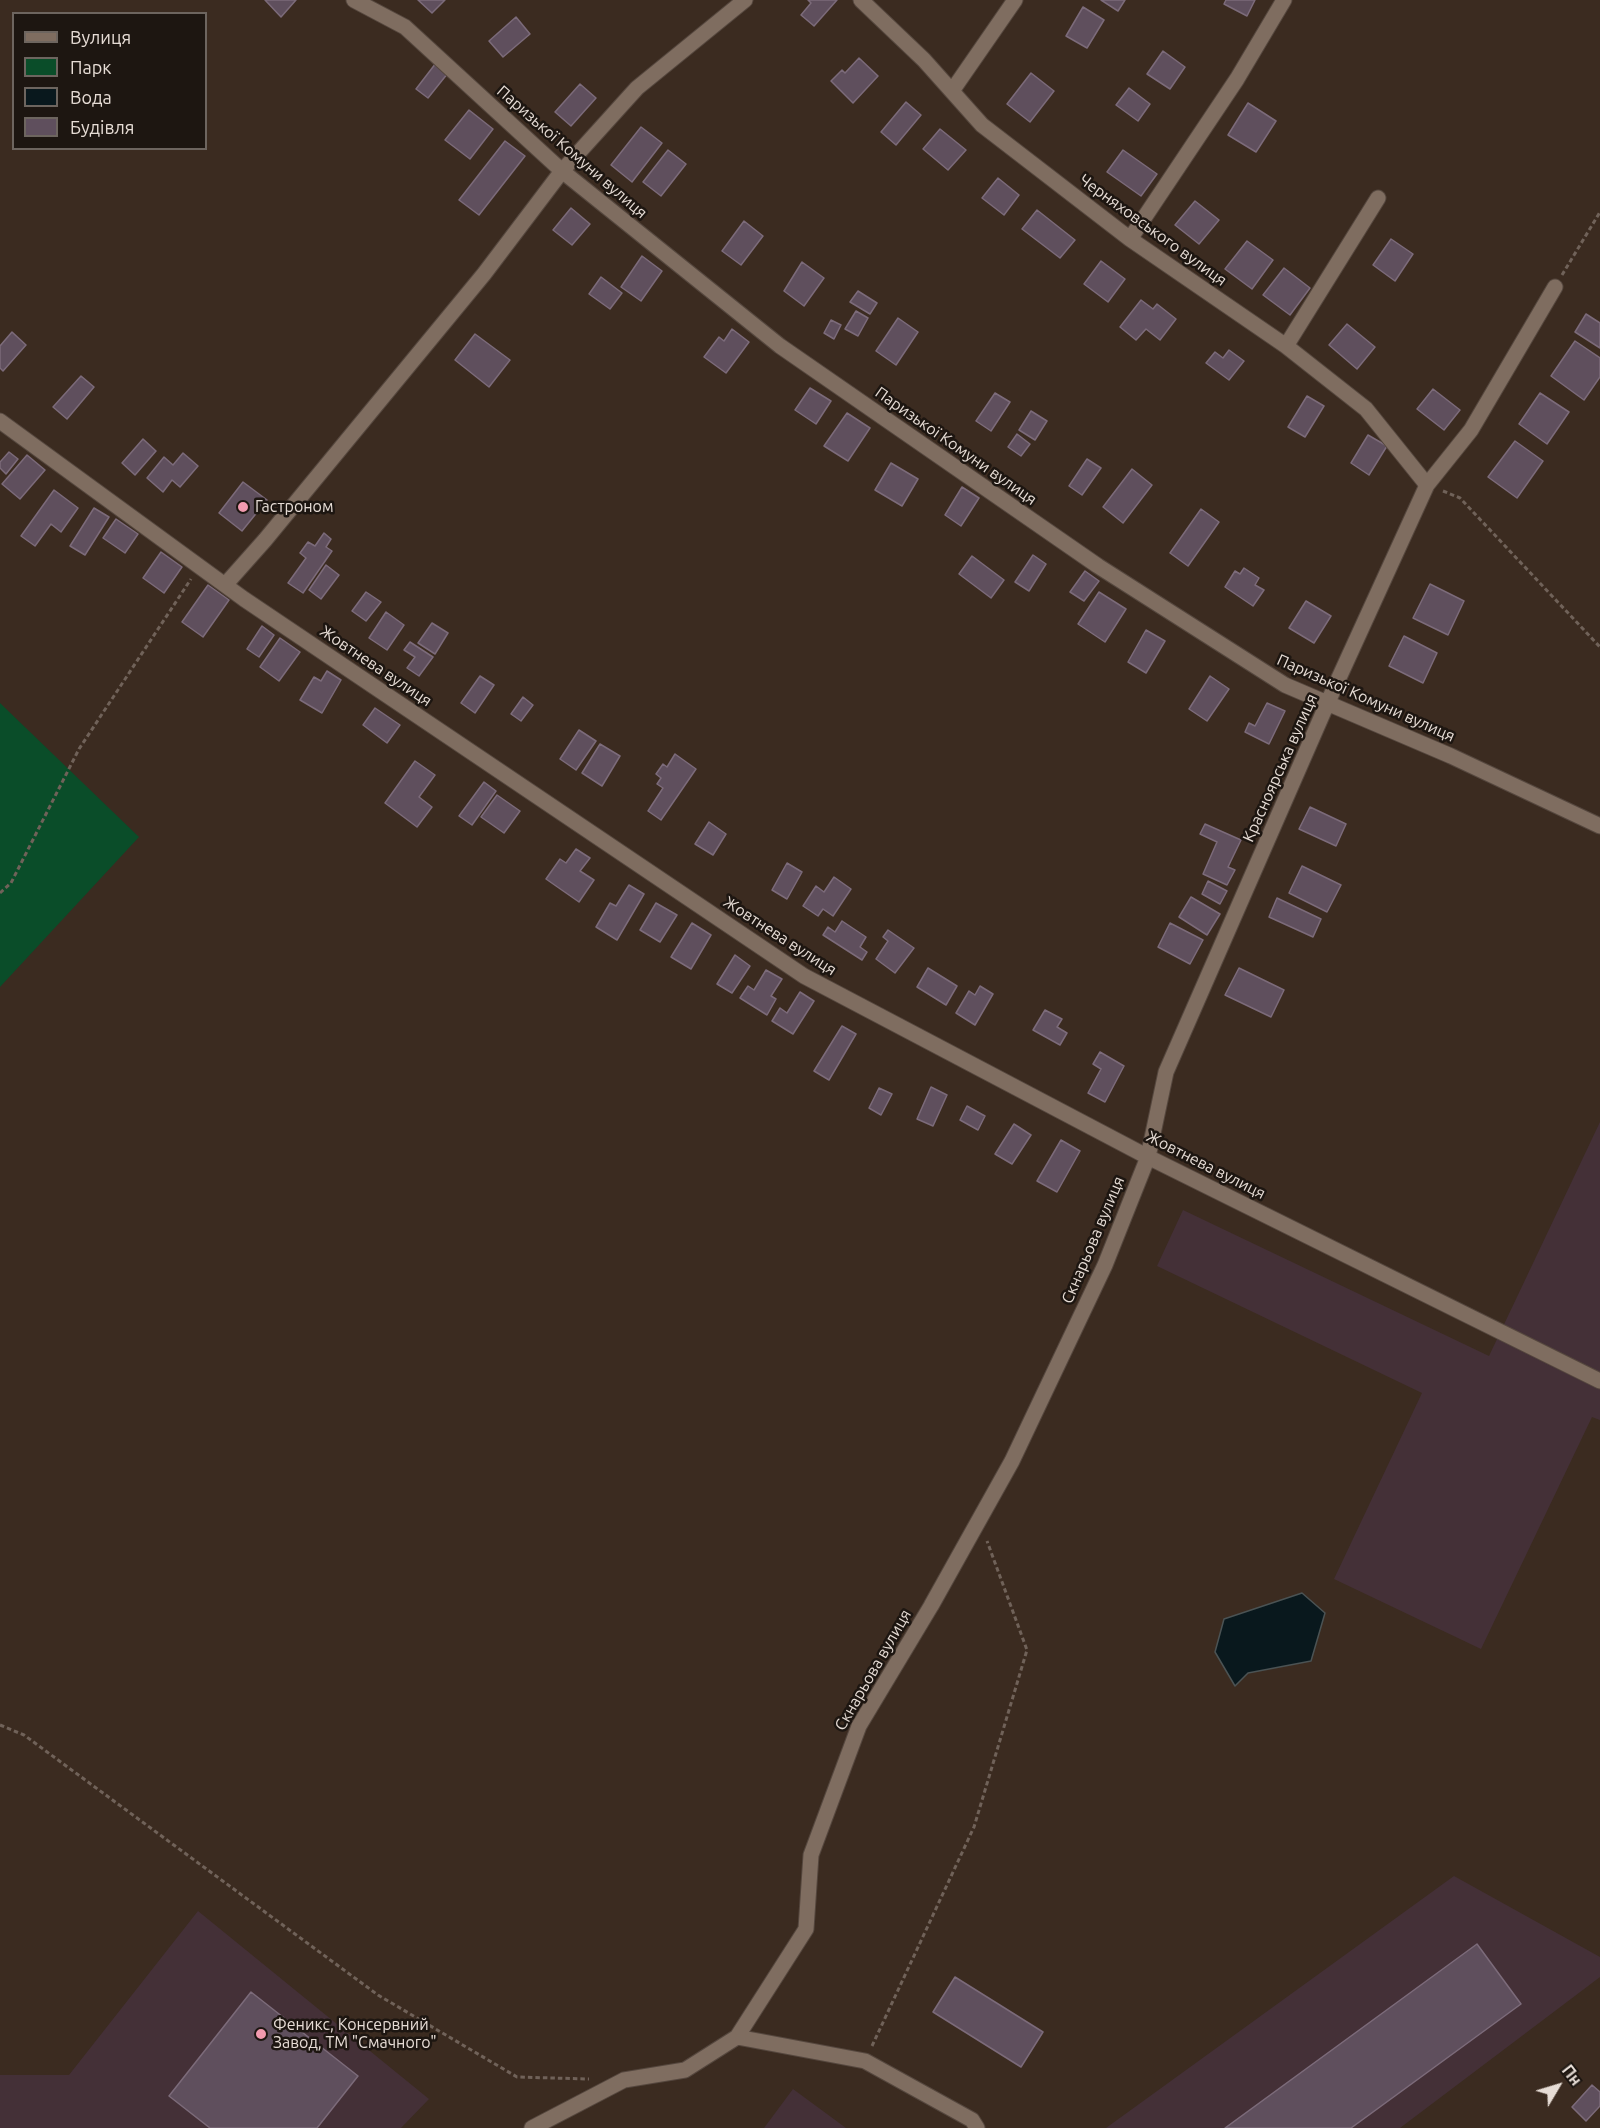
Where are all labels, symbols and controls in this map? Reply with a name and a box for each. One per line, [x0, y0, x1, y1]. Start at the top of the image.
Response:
legend [12, 12, 207, 150]
text: Вулиця [70, 27, 131, 47]
text: Парк [70, 57, 111, 77]
street label: Паризької Комуни вулиця [493, 82, 651, 222]
text: Вода [70, 87, 112, 107]
text: Будівля [70, 117, 135, 137]
street label: Черняховського вулиця [1076, 170, 1230, 290]
street label: Паризької Комуни вулиця [872, 383, 1040, 509]
place label: Гастроном [255, 497, 334, 517]
marker: Гастроном [236, 500, 250, 514]
street label: Жовтнева вулиця [316, 621, 436, 711]
street label: Паризької Комуни вулиця [1274, 650, 1458, 746]
street label: Красноярська вулиця [1239, 691, 1321, 845]
street label: Жовтнева вулиця [720, 892, 840, 980]
street label: Жовтнева вулиця [1143, 1127, 1269, 1203]
street label: Скнарьова вулиця [1058, 1173, 1128, 1307]
street label: Скнарьова вулиця [831, 1606, 915, 1734]
place label: Феникс, Консервний Завод, ТМ "Смачного" [273, 2015, 437, 2053]
marker: Феникс, Консервний Завод, ТМ "Смачного" [254, 2027, 268, 2041]
north arrow [1528, 2056, 1588, 2116]
text: Пн [1559, 2061, 1586, 2089]

